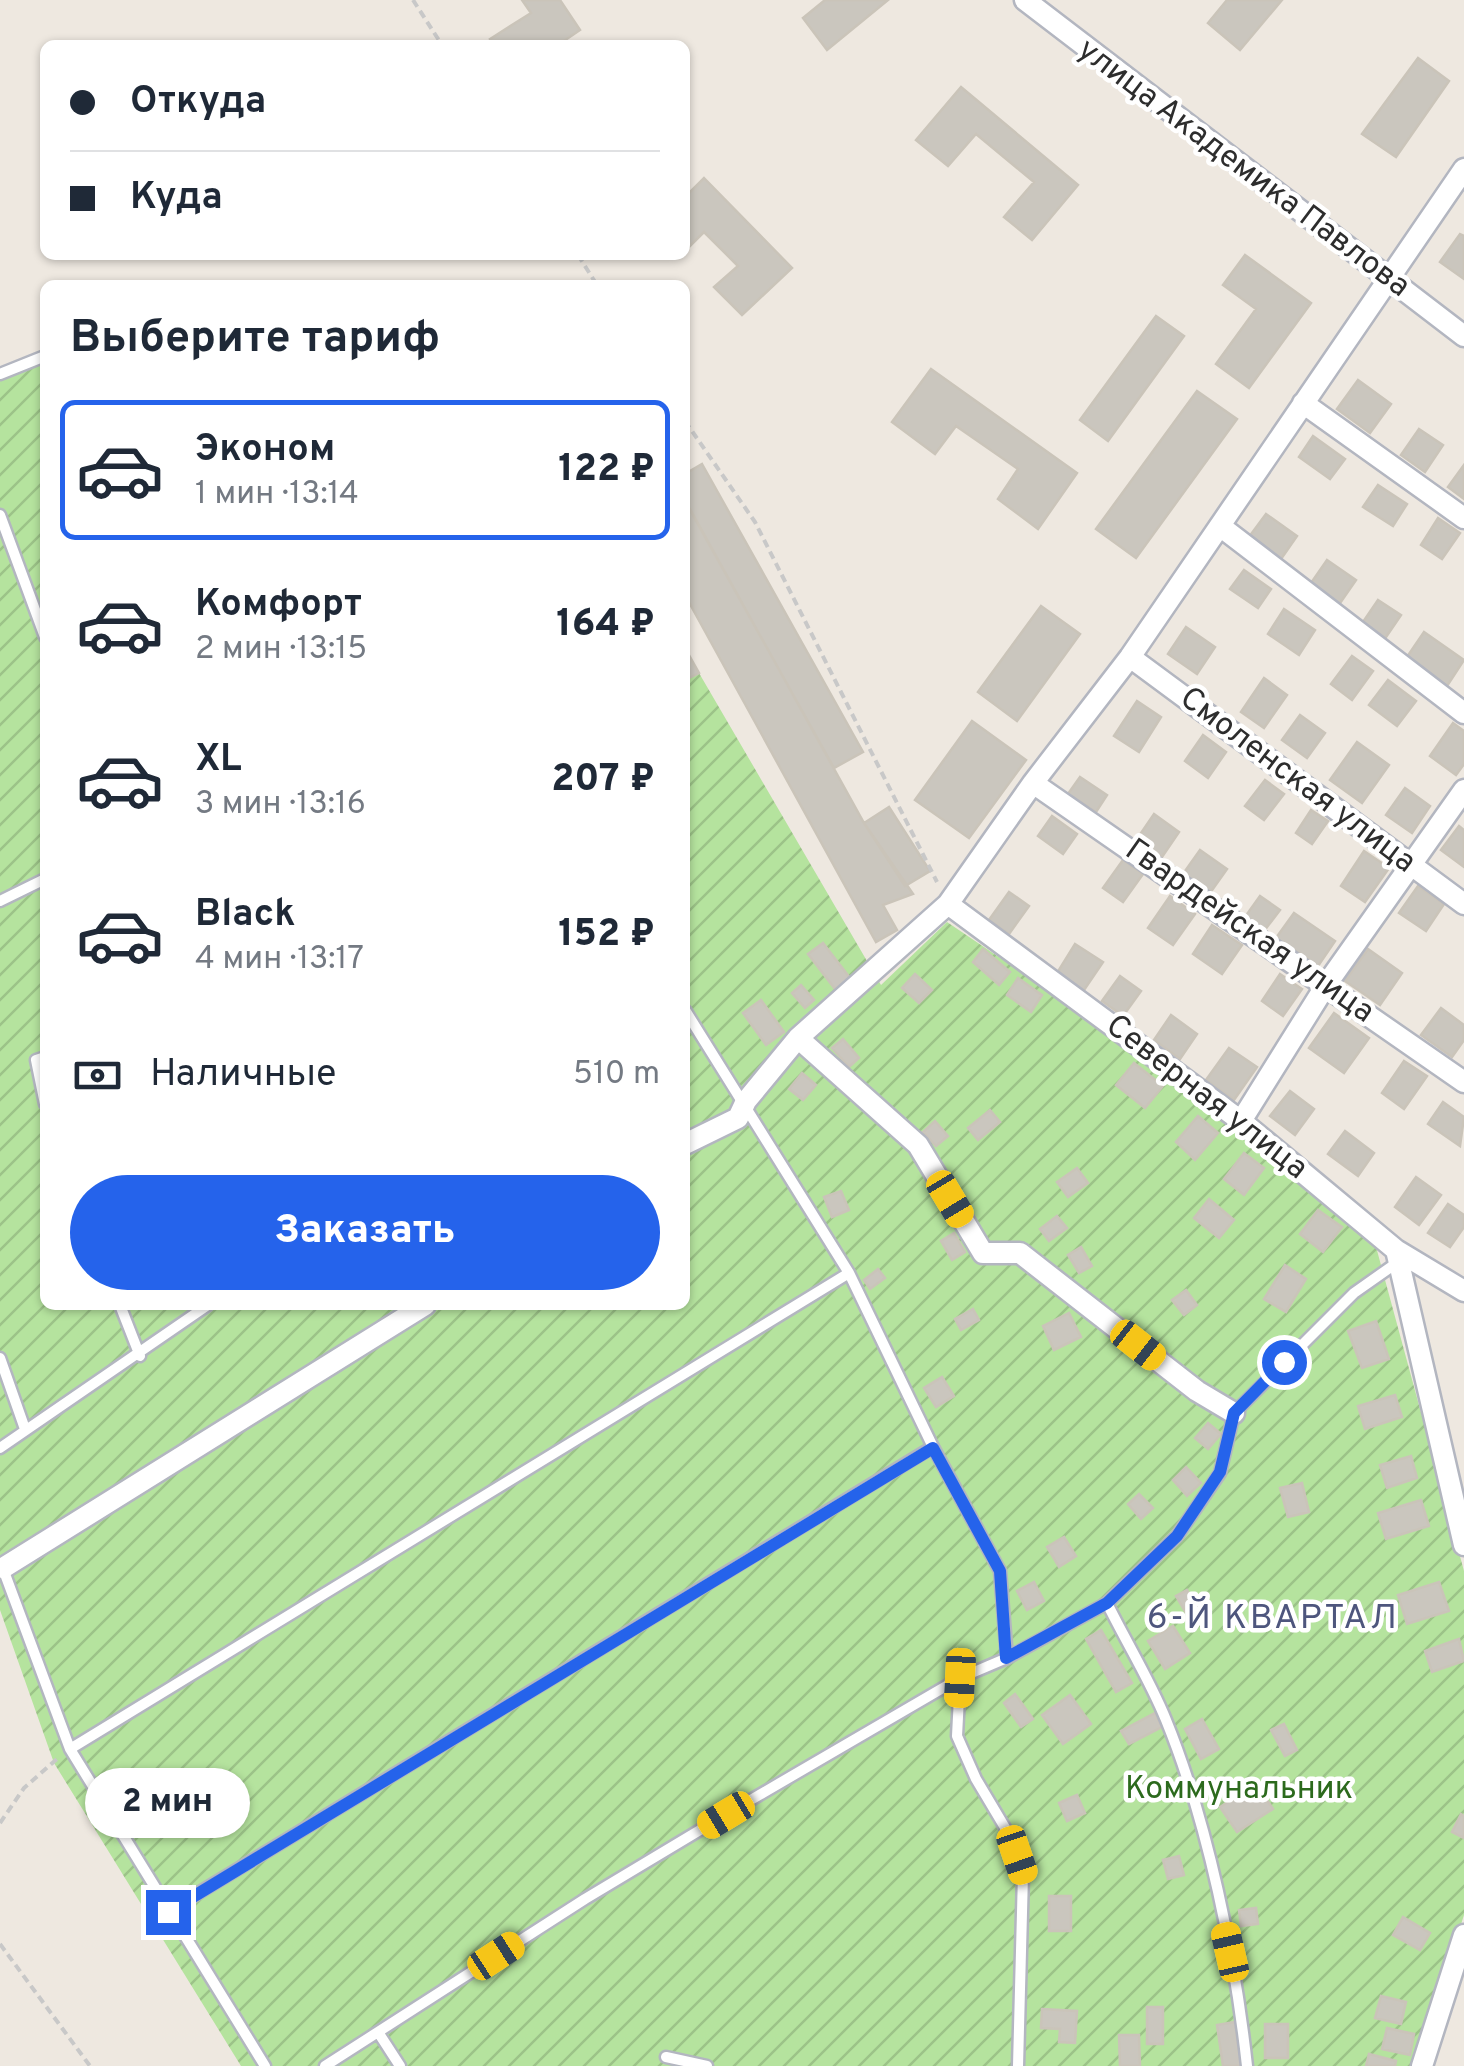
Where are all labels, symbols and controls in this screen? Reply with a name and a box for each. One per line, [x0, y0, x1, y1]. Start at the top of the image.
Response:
street label: улица Академика Павлова [1069, 31, 1417, 307]
text: Откуда [130, 78, 266, 127]
text: Куда [130, 174, 223, 223]
text: Выберите тариф [70, 311, 440, 368]
icon: car [75, 425, 165, 515]
text: Эконом [195, 426, 335, 475]
text: 122 ₽ [558, 446, 655, 495]
text: 1 мин · 13:14 [195, 475, 359, 515]
icon: car [75, 580, 165, 670]
text: Комфорт [195, 581, 362, 630]
text: 164 ₽ [556, 601, 655, 650]
text: 2 мин · 13:15 [195, 630, 367, 670]
street label: Смоленская улица [1171, 679, 1423, 883]
icon: car [75, 735, 165, 825]
text: XL [195, 736, 242, 785]
text: 207 ₽ [551, 756, 655, 805]
text: 3 мин · 13:16 [195, 785, 366, 825]
street label: Гвардейская улица [1117, 831, 1381, 1033]
icon: car [75, 890, 165, 980]
text: Black [195, 891, 295, 940]
text: 152 ₽ [558, 911, 655, 960]
text: 4 мин · 13:17 [195, 940, 364, 980]
street label: Северная улица [1097, 1007, 1315, 1189]
icon: cash [70, 1048, 125, 1103]
text: Наличные [150, 1051, 337, 1100]
text: 510 m [573, 1055, 660, 1095]
car [922, 1166, 978, 1232]
button: Заказать [70, 1175, 660, 1290]
car [1105, 1315, 1171, 1375]
route start [1262, 1340, 1307, 1385]
district label: 6-Й КВАРТАЛ [1147, 1596, 1399, 1641]
car [943, 1647, 977, 1709]
callout: 2 мин [86, 1767, 250, 1837]
park label: Коммунальник [1125, 1770, 1353, 1810]
text: 2 мин [122, 1783, 213, 1823]
car [693, 1787, 759, 1843]
car [993, 1822, 1041, 1888]
route end [146, 1890, 191, 1935]
car [1209, 1919, 1251, 1985]
car [463, 1927, 529, 1985]

